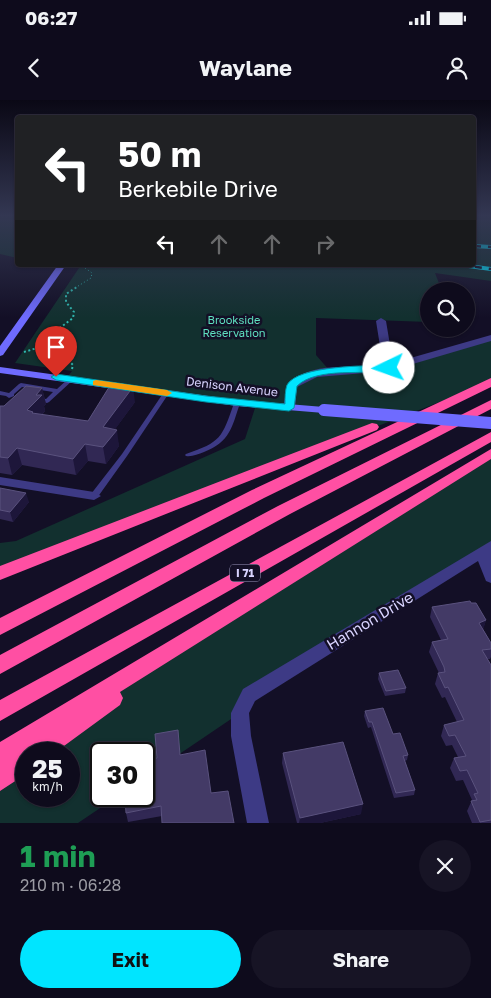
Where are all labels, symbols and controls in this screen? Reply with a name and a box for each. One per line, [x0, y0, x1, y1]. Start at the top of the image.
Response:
text: 06:27 [25, 6, 77, 29]
icon: back [20, 54, 48, 82]
text: Waylane [199, 54, 292, 81]
icon: person [443, 54, 471, 82]
text: 50 m [118, 133, 201, 175]
icon: left [35, 135, 100, 200]
text: Berkebile Drive [118, 175, 278, 202]
icon: left [152, 230, 180, 258]
icon: ahead [205, 230, 233, 258]
icon: ahead [258, 230, 286, 258]
icon: right [311, 230, 339, 258]
map controls [420, 282, 475, 337]
button: search [420, 282, 475, 337]
park label: Brookside Reservation [202, 313, 266, 339]
pin [35, 326, 77, 377]
icon: arrive [42, 333, 70, 361]
position arrow [362, 341, 414, 393]
street label: Denison Avenue [185, 373, 279, 400]
road number: I 71 [230, 564, 260, 582]
street label: Hannon Drive [323, 587, 416, 653]
speed limit sign: 30 [90, 742, 155, 807]
text: 25 [32, 753, 63, 784]
text: km/h [32, 779, 63, 794]
text: 1 min [20, 838, 96, 874]
button: close [419, 840, 471, 892]
text: 210 m · 06:28 [20, 875, 121, 895]
button: Exit [20, 930, 241, 988]
button: Share [251, 930, 471, 988]

